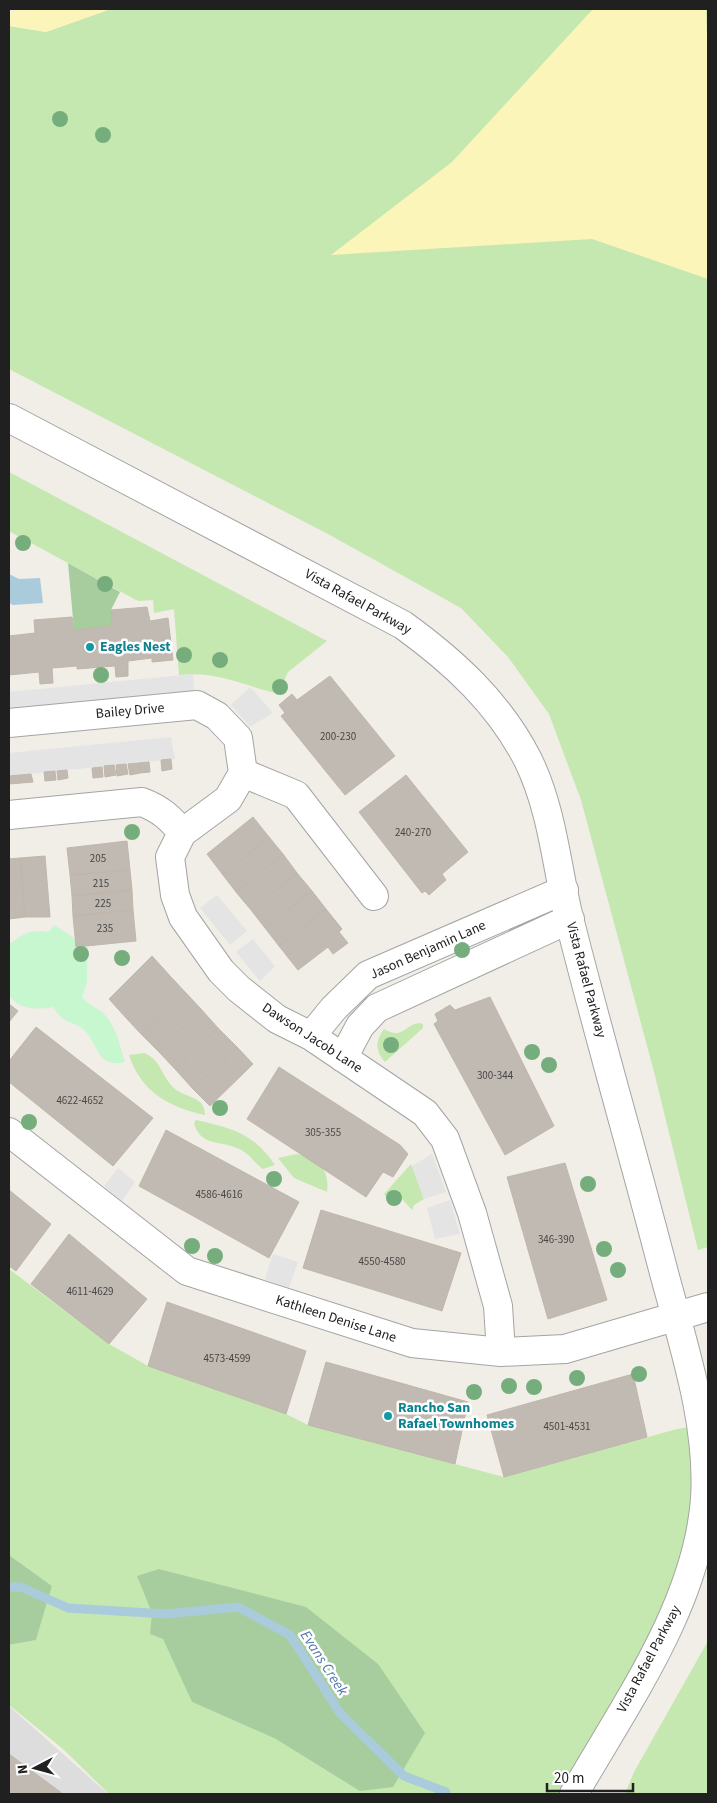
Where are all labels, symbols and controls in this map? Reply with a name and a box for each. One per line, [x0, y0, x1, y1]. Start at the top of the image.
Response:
street label: Vista Rafael Parkway [301, 564, 415, 640]
place label: Eagles Nest [100, 637, 171, 657]
marker: Eagles Nest [84, 641, 96, 653]
street label: Bailey Drive [95, 698, 165, 724]
house number: 200-230 [320, 729, 356, 744]
house number: 240-270 [395, 825, 431, 840]
house number: 205 [90, 851, 106, 866]
house number: 215 [93, 876, 109, 891]
house number: 225 [95, 896, 111, 911]
street label: Jason Benjamin Lane [367, 915, 489, 985]
street label: Vista Rafael Parkway [561, 920, 611, 1041]
house number: 235 [97, 921, 113, 936]
street label: Dawson Jacob Lane [258, 998, 366, 1078]
house number: 300-344 [477, 1068, 514, 1083]
house number: 4622-4652 [56, 1093, 104, 1108]
house number: 305-355 [305, 1125, 341, 1140]
house number: 4586-4616 [195, 1187, 243, 1202]
house number: 346-390 [538, 1232, 574, 1247]
house number: 4550-4580 [358, 1254, 406, 1269]
house number: 4611-4629 [66, 1284, 114, 1299]
street label: Kathleen Denise Lane [273, 1290, 399, 1348]
house number: 4573-4599 [203, 1351, 251, 1366]
place label: Rancho San Rafael Townhomes [398, 1398, 514, 1434]
marker: Rancho San Rafael Townhomes [382, 1410, 394, 1422]
house number: 4501-4531 [543, 1419, 591, 1434]
street label: Vista Rafael Parkway [612, 1601, 686, 1716]
water label: Evans Creek [295, 1626, 353, 1700]
north arrow [10, 1743, 60, 1793]
scale bar [547, 1760, 633, 1792]
text: N [13, 1764, 33, 1775]
text: 20 m [554, 1768, 584, 1789]

